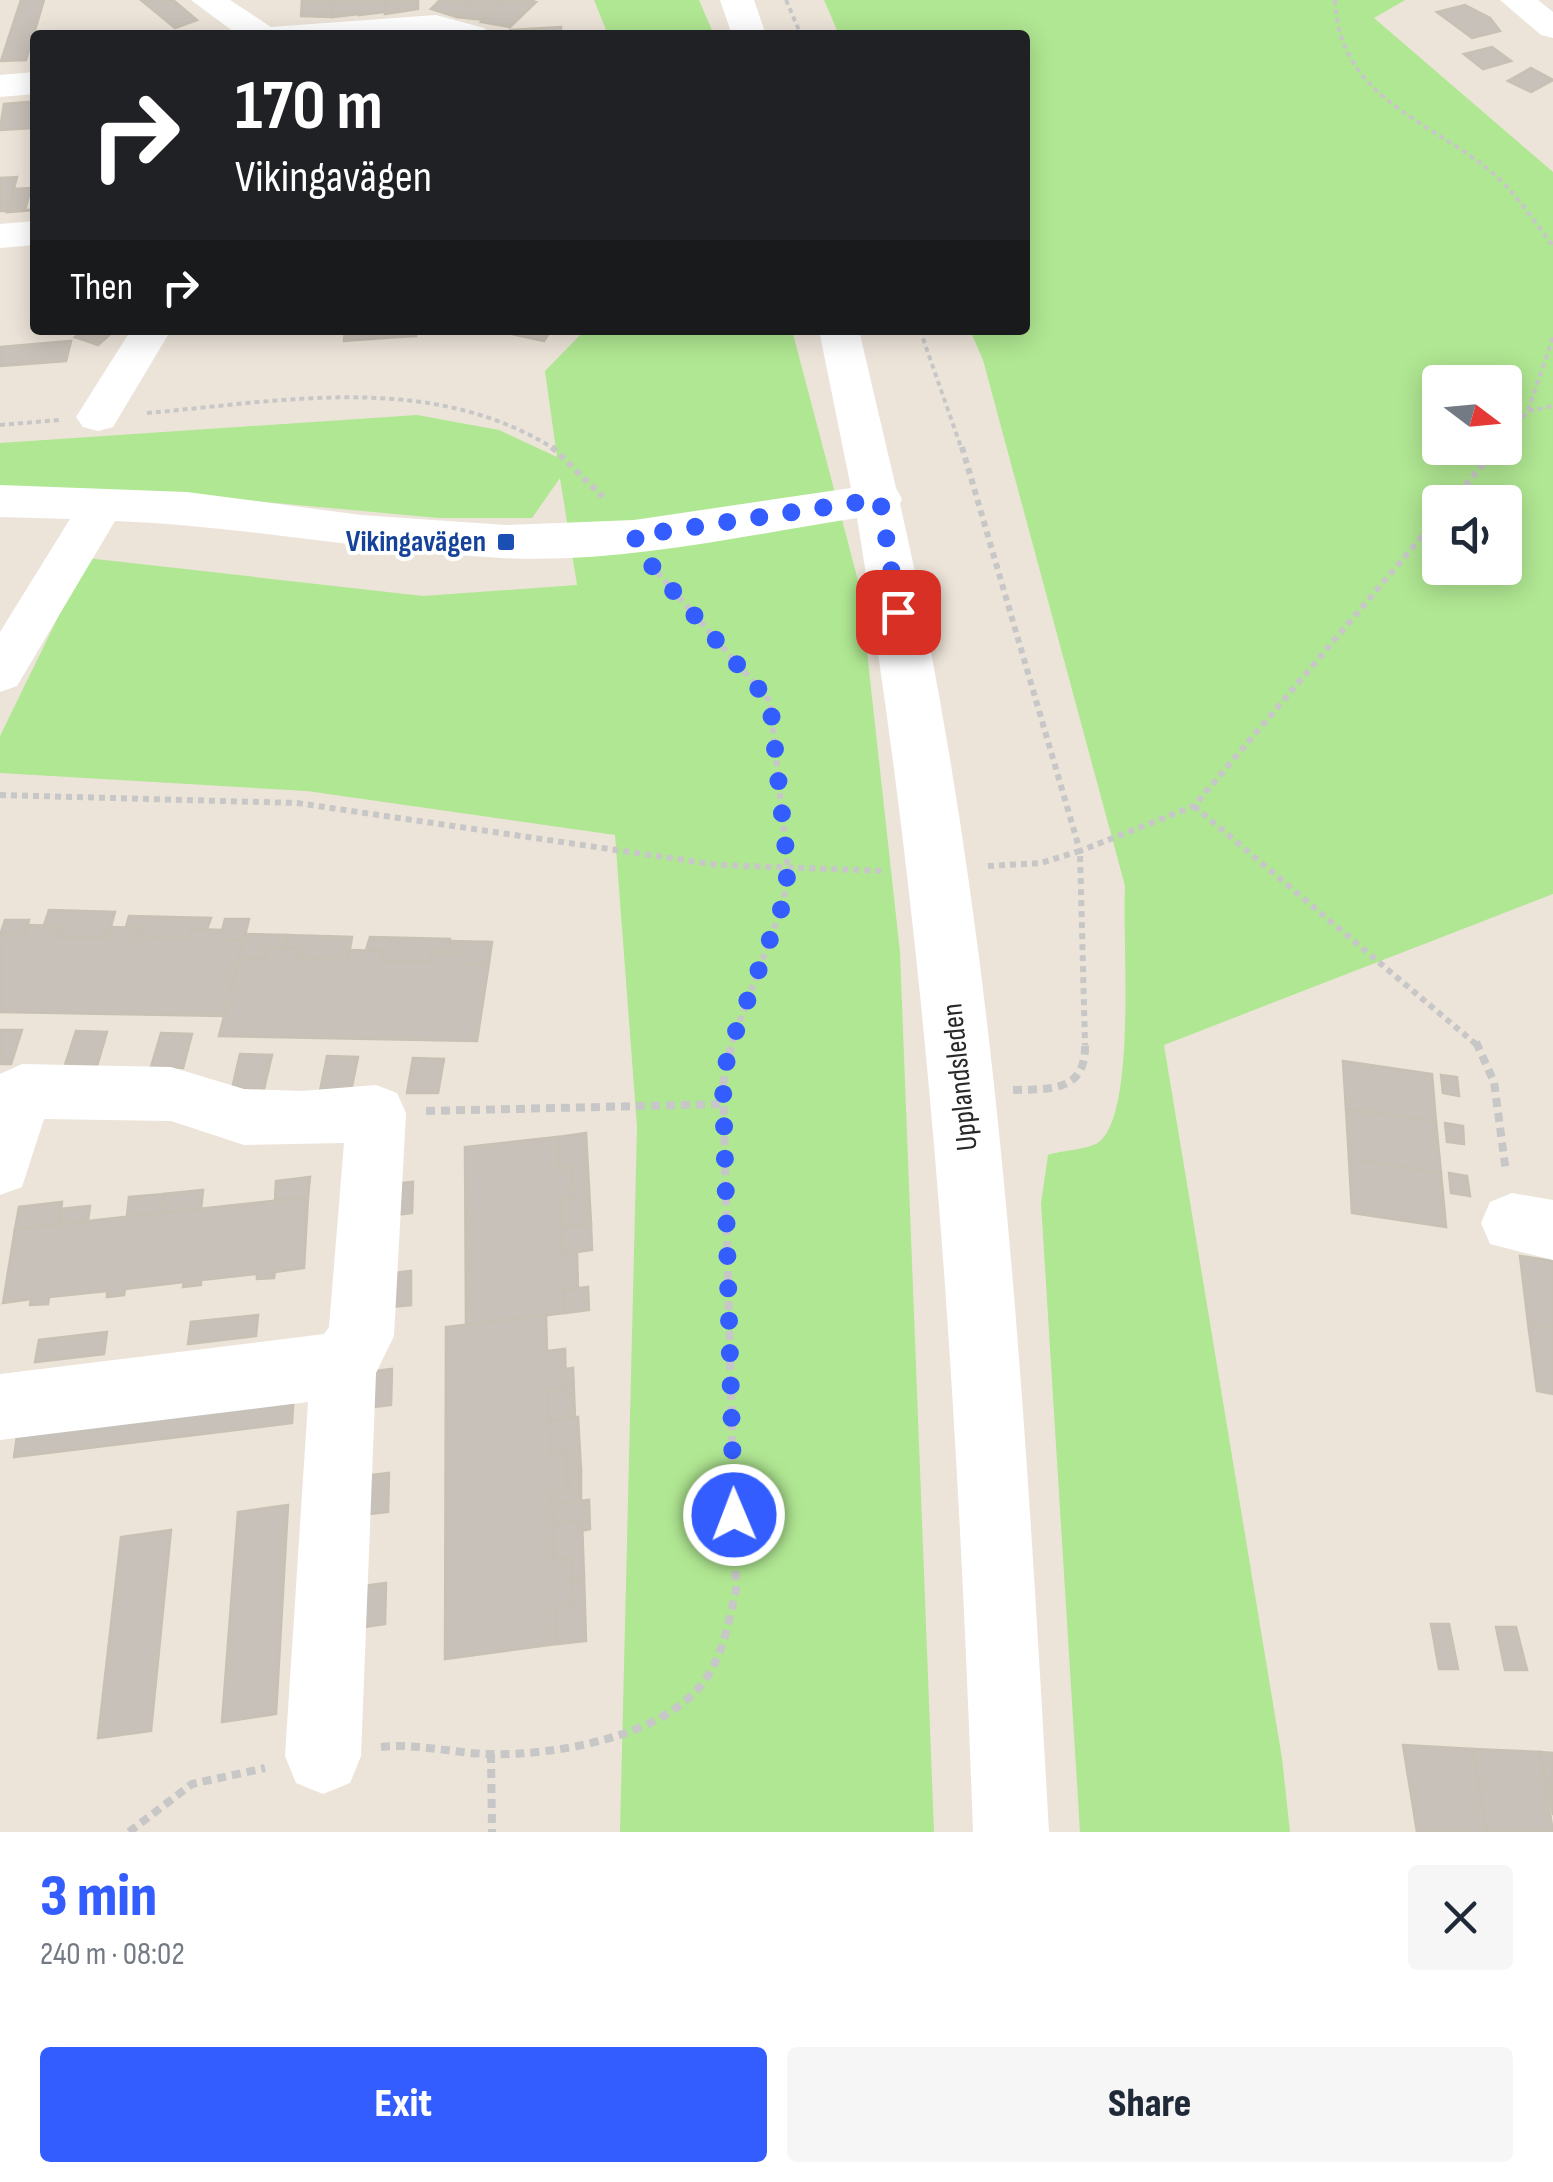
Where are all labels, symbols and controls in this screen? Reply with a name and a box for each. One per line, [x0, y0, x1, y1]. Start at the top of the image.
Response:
text: 170 m [235, 65, 383, 149]
icon: right [70, 70, 200, 200]
text: Vikingavägen [235, 150, 432, 205]
icon: right [153, 260, 208, 315]
text: Then [70, 265, 133, 310]
north arrow [1422, 365, 1522, 465]
map controls [1422, 365, 1522, 585]
button: sound [1422, 485, 1522, 585]
place label: Vikingavägen [346, 524, 486, 560]
marker: Vikingavägen [495, 531, 517, 553]
pin [856, 570, 941, 655]
icon: arrive [871, 585, 926, 640]
street label: Upplandsleden [934, 1002, 986, 1152]
position arrow [682, 1463, 786, 1567]
text: 3 min [40, 1861, 157, 1933]
button: close [1408, 1865, 1513, 1970]
text: 240 m · 08:02 [40, 1935, 185, 1974]
button: Exit [40, 2047, 767, 2162]
button: Share [787, 2047, 1513, 2162]

